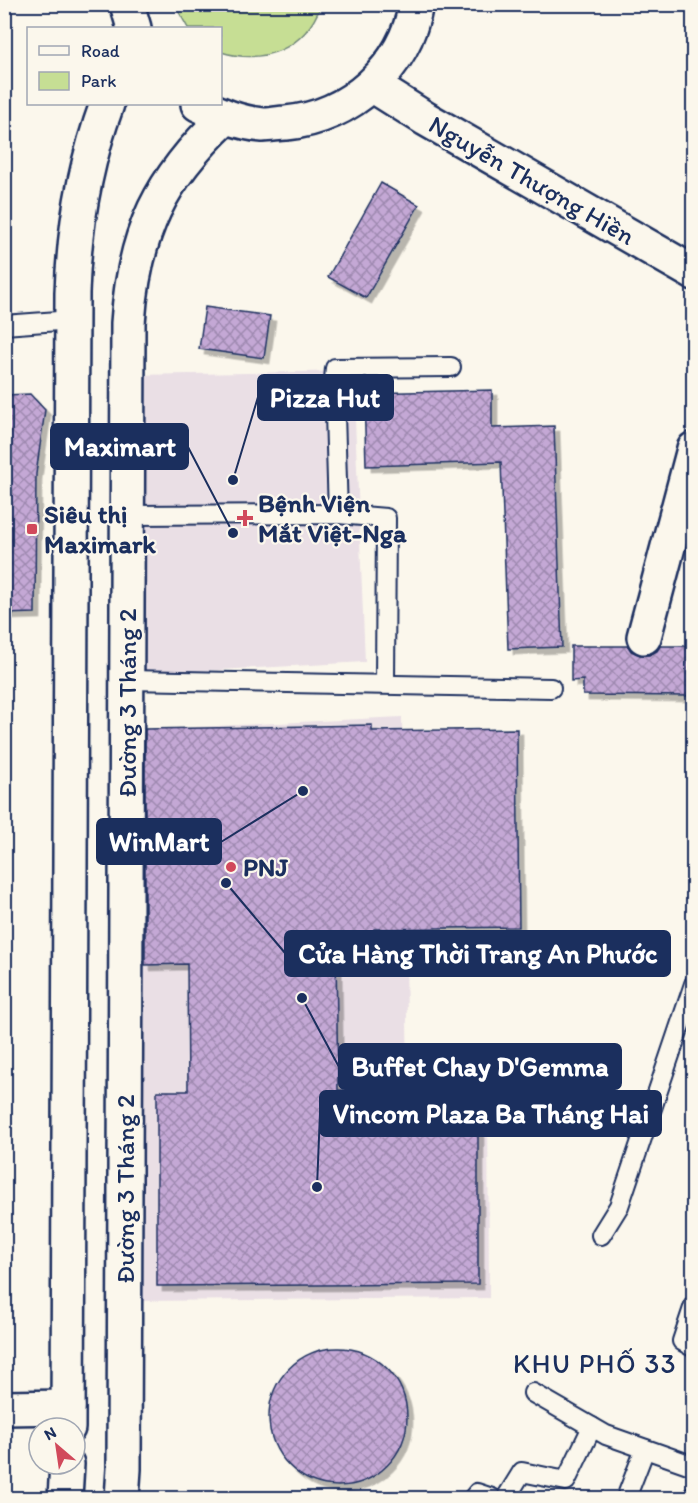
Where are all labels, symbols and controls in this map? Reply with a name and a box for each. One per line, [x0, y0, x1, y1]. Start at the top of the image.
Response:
legend [27, 27, 222, 105]
text: Road [81, 40, 120, 62]
text: Park [81, 70, 116, 92]
street label: Nguyễn Thượng Hiền [423, 108, 641, 252]
callout: Pizza Hut [258, 375, 393, 420]
text: Pizza Hut [270, 381, 380, 414]
callout: Maximart [51, 424, 188, 469]
text: Maximart [64, 430, 176, 463]
place label: Bệnh Viện Mắt Việt-Nga [258, 487, 407, 549]
place label: Siêu thị Maximark [44, 498, 156, 560]
marker: Bệnh Viện Mắt Việt-Nga [236, 509, 254, 527]
marker: Siêu thị Maximark [25, 522, 39, 536]
street label: Đường 3 Tháng 2 [111, 608, 143, 798]
callout: WinMart [97, 819, 221, 864]
text: WinMart [109, 825, 209, 858]
place label: PNJ [243, 851, 288, 883]
marker: PNJ [224, 860, 238, 874]
callout: Cửa Hàng Thời Trang An Phước [285, 931, 670, 976]
text: Cửa Hàng Thời Trang An Phước [298, 937, 658, 970]
callout: Buffet Chay D'Gemma [339, 1044, 621, 1089]
text: Buffet Chay D'Gemma [351, 1050, 609, 1083]
callout: Vincom Plaza Ba Tháng Hai [320, 1091, 661, 1136]
street label: Đường 3 Tháng 2 [109, 1094, 141, 1284]
text: Vincom Plaza Ba Tháng Hai [333, 1097, 649, 1130]
district label: KHU PHỐ 33 [513, 1347, 677, 1380]
north arrow [27, 1416, 87, 1476]
text: N [41, 1422, 59, 1444]

